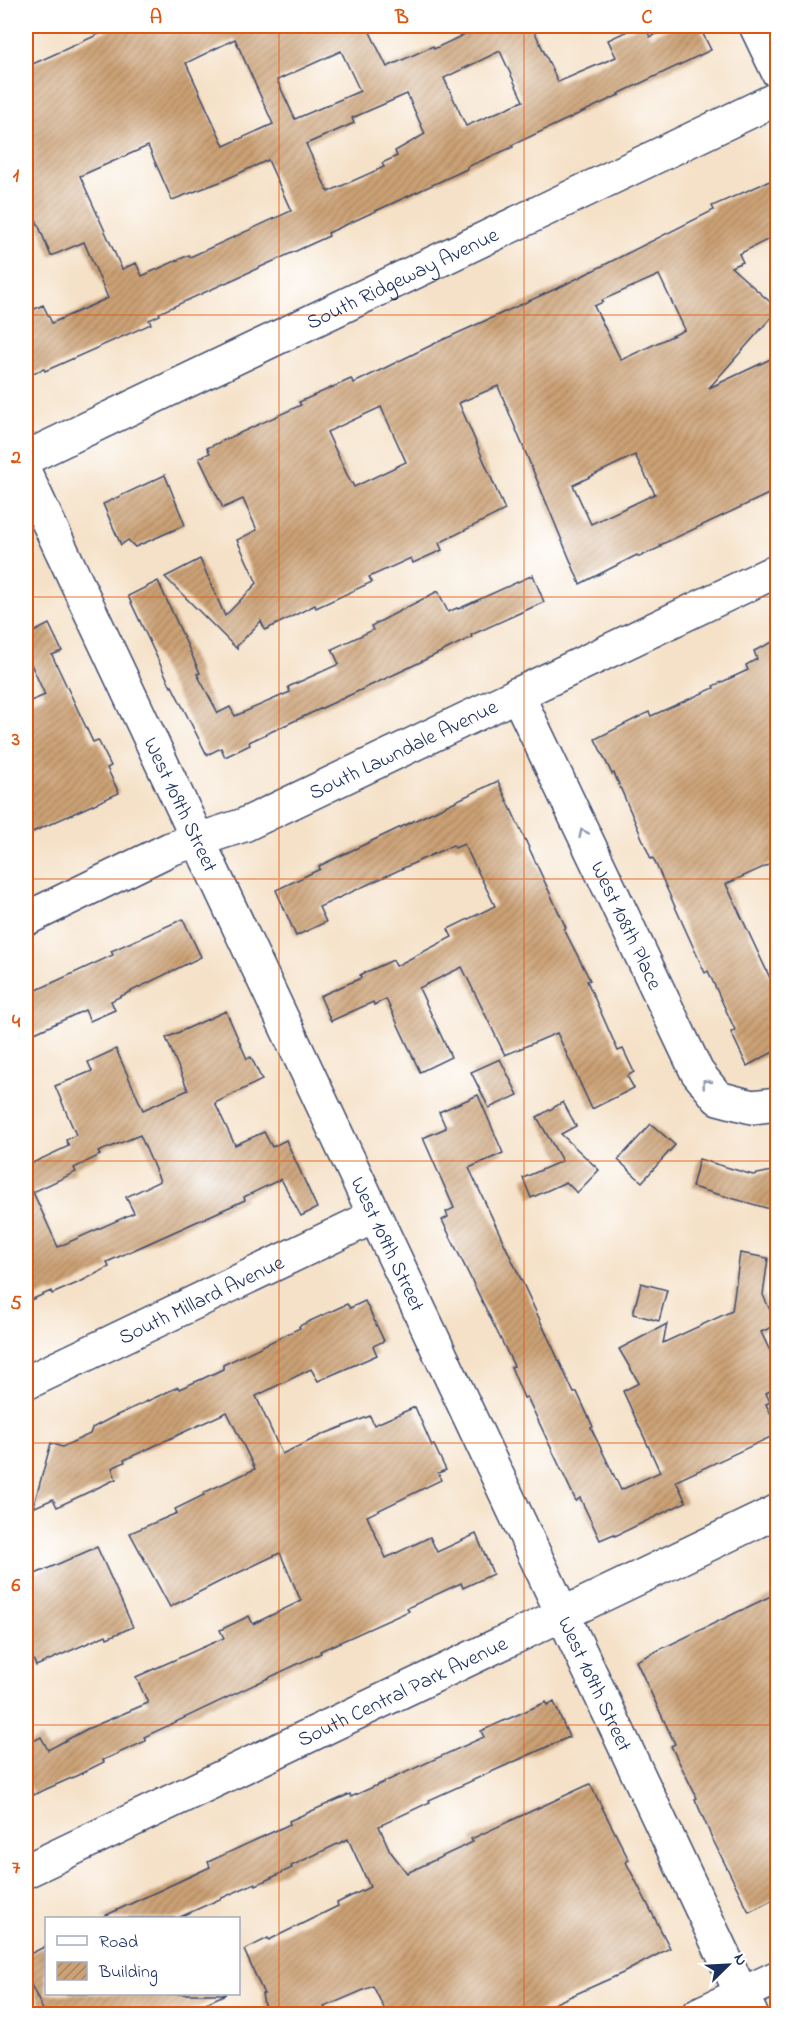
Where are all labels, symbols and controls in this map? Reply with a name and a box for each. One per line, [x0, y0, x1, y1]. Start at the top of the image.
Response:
text: A [150, 4, 162, 33]
text: B [394, 4, 409, 33]
text: C [642, 4, 653, 33]
text: 1 [13, 162, 20, 191]
street label: South Ridgeway Avenue [302, 221, 505, 339]
text: 2 [10, 444, 21, 473]
street label: South Lawndale Avenue [304, 693, 504, 809]
text: 3 [11, 726, 20, 755]
street label: West 109th Street [135, 733, 224, 878]
one-way arrow [579, 829, 591, 840]
street label: West 108th Place [582, 857, 669, 996]
text: 4 [12, 1008, 21, 1037]
one-way arrow [703, 1079, 714, 1090]
street label: West 109th Street [342, 1172, 431, 1317]
street label: South Millard Avenue [114, 1248, 290, 1353]
text: 5 [10, 1290, 22, 1319]
text: 6 [12, 1572, 21, 1601]
street label: West 109th Street [549, 1612, 638, 1757]
street label: South Central Park Avenue [293, 1629, 514, 1756]
text: 7 [12, 1854, 21, 1883]
legend [45, 1917, 240, 1995]
text: Road [99, 1930, 138, 1956]
north arrow [698, 1935, 758, 1995]
text: N [727, 1950, 753, 1970]
text: Building [98, 1960, 158, 1987]

